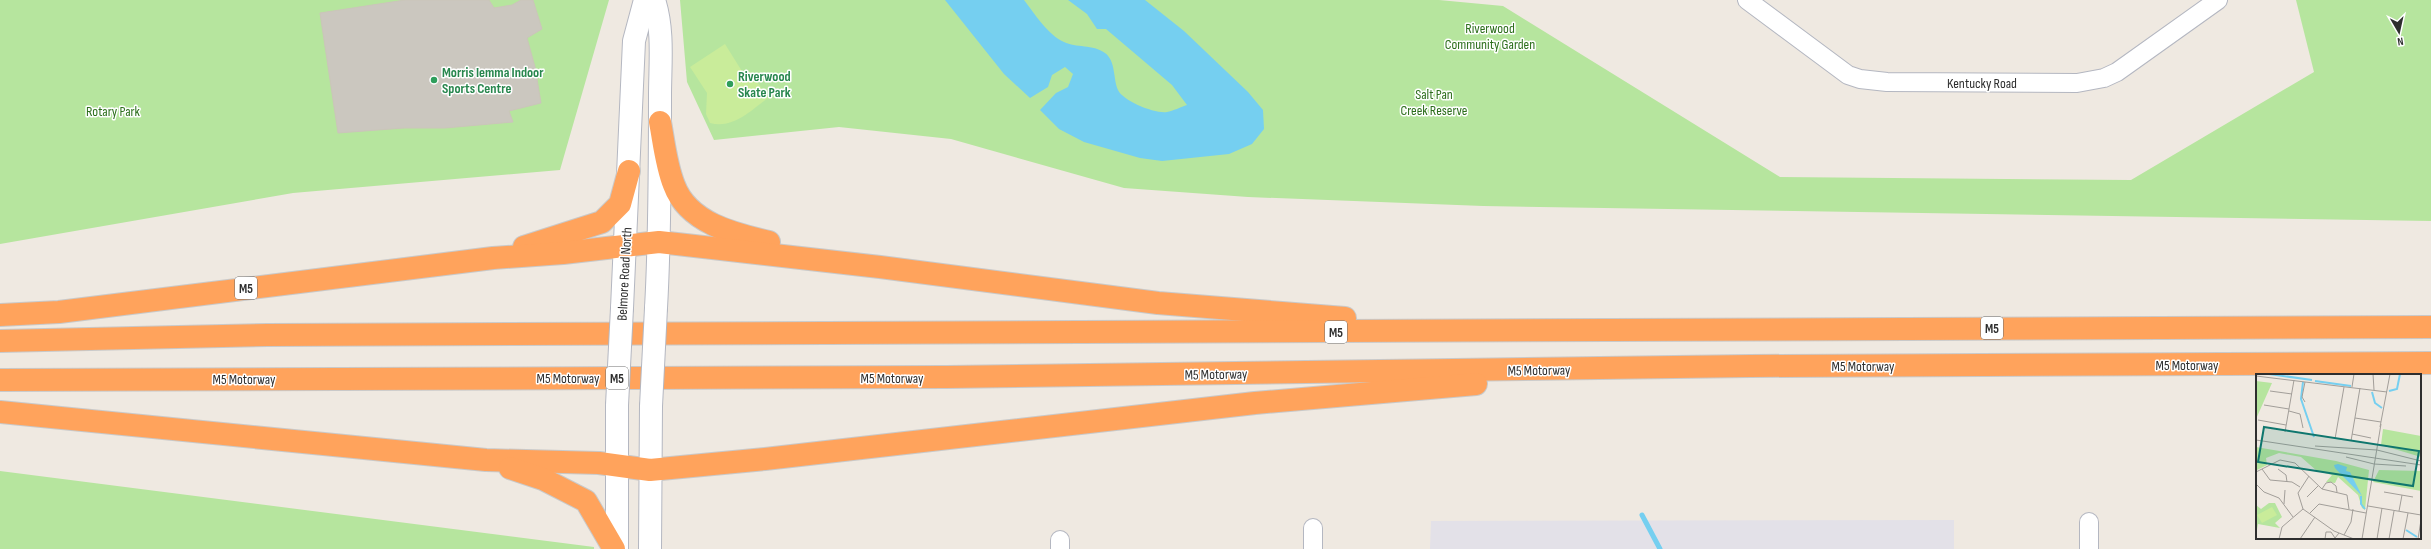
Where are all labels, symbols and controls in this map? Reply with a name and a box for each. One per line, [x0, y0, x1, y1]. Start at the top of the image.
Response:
north arrow [2379, 12, 2419, 52]
park label: Riverwood Community Garden [1445, 20, 1535, 53]
text: N [2396, 35, 2404, 48]
place label: Morris Iemma Indoor Sports Centre [442, 64, 544, 97]
place label: Riverwood Skate Park [738, 68, 791, 101]
marker: Morris Iemma Indoor Sports Centre [429, 75, 439, 85]
street label: Kentucky Road [1947, 75, 2017, 92]
marker: Riverwood Skate Park [725, 79, 735, 89]
park label: Salt Pan Creek Reserve [1400, 86, 1468, 119]
park label: Rotary Park [86, 103, 141, 120]
street label: Belmore Road North [614, 227, 635, 321]
road number: M5 [235, 277, 257, 299]
road number: M5 [1981, 317, 2003, 339]
road number: M5 [1325, 321, 1347, 343]
street label: M5 Motorway [2156, 357, 2219, 374]
street label: M5 Motorway [1832, 358, 1895, 375]
street label: M5 Motorway [1507, 361, 1571, 380]
street label: M5 Motorway [1184, 365, 1248, 384]
road number: M5 [606, 367, 628, 389]
street label: M5 Motorway [537, 370, 600, 387]
street label: M5 Motorway [861, 370, 924, 387]
street label: M5 Motorway [213, 371, 276, 388]
inset map [2256, 374, 2421, 539]

